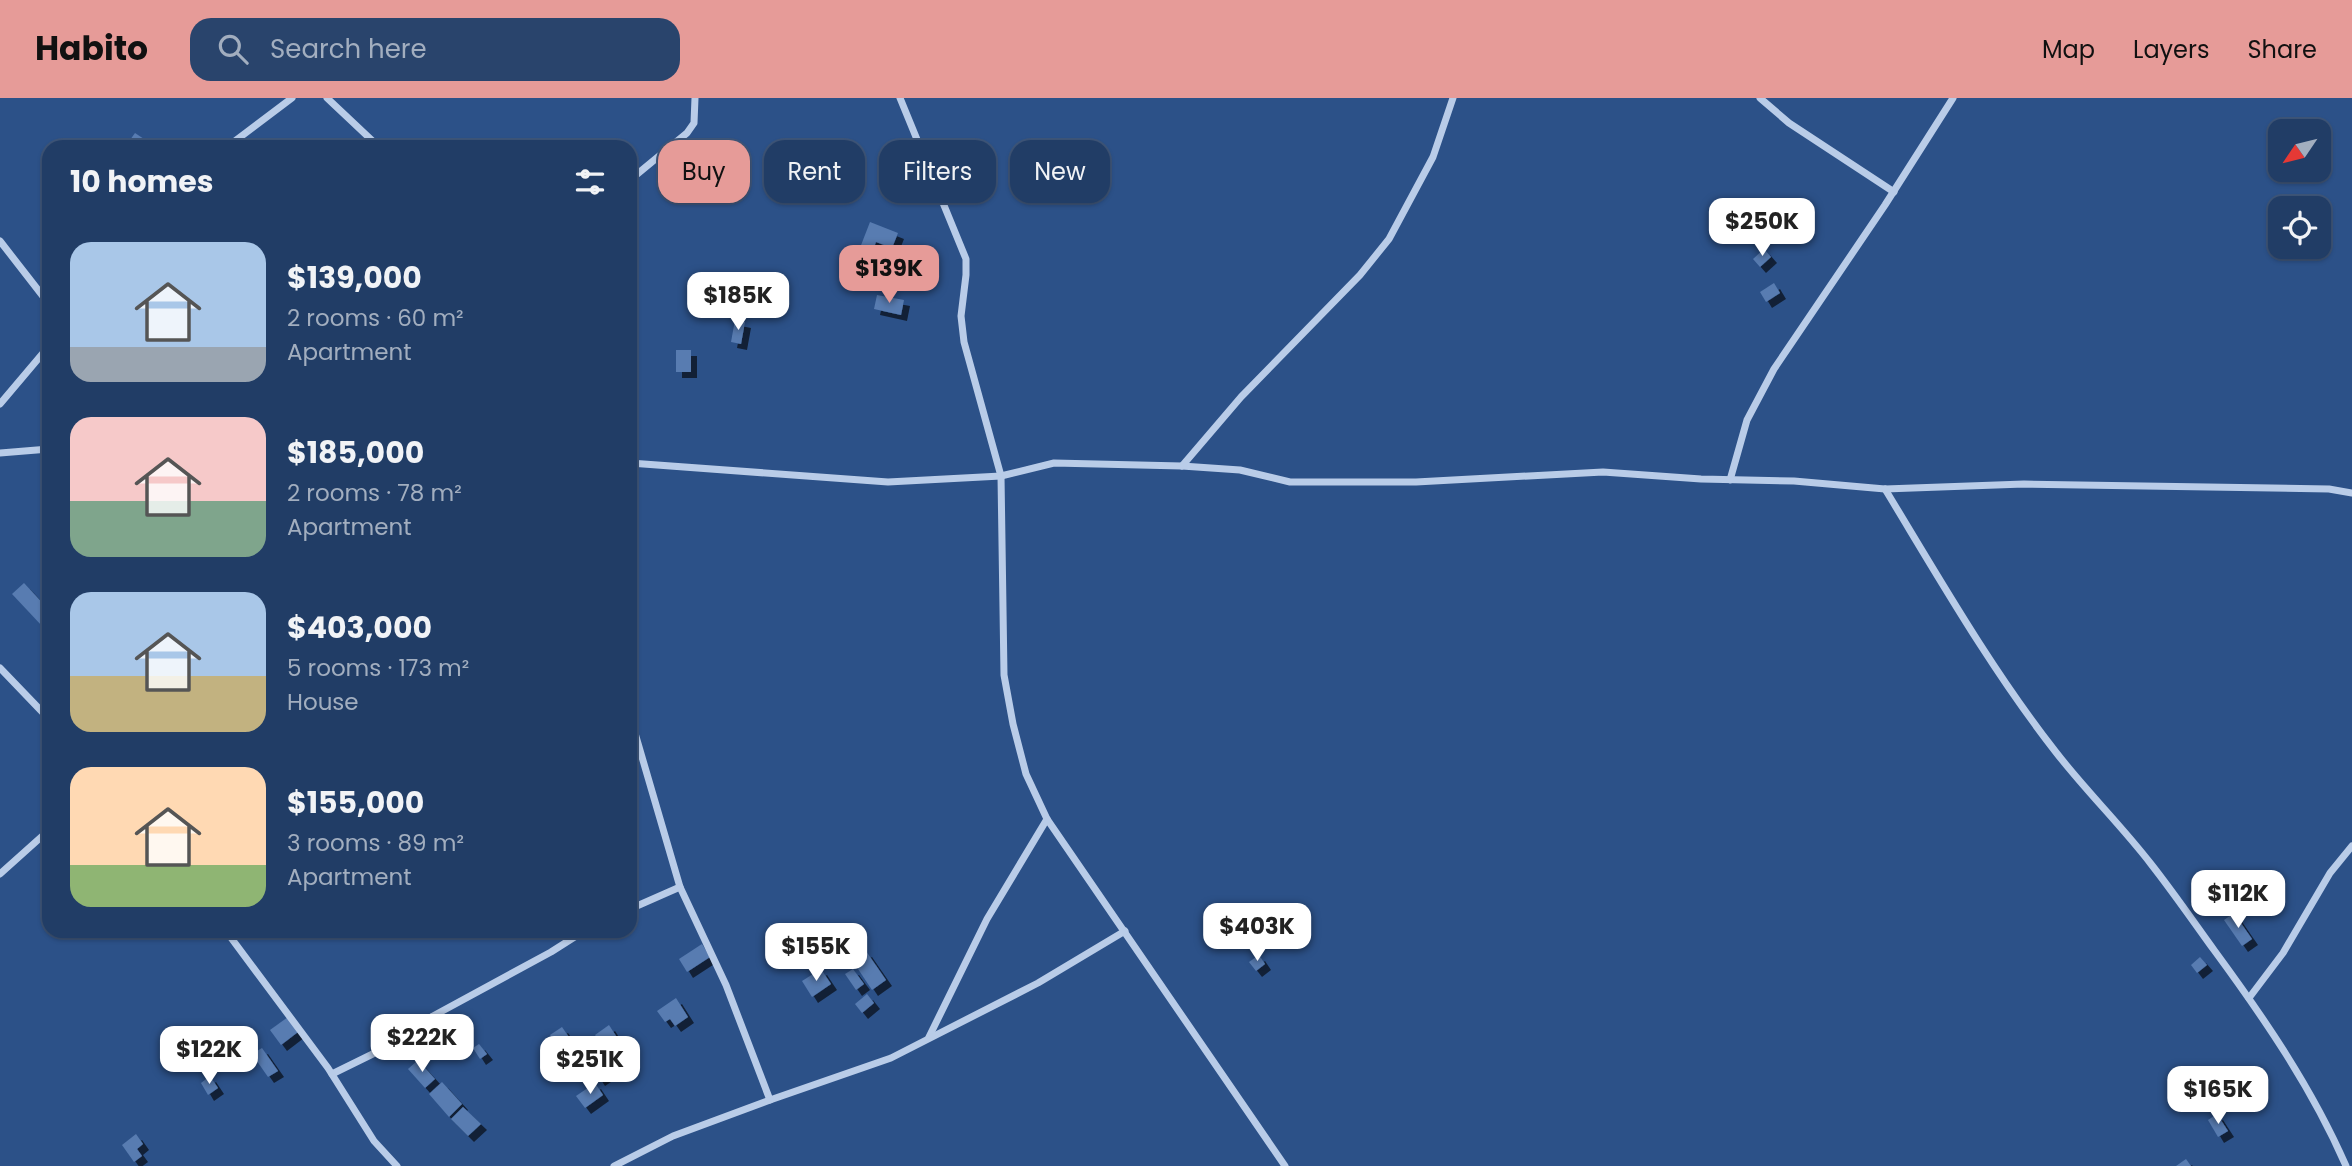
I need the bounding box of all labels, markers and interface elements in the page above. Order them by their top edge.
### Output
search box [190,18,680,81]
text: Habito [35,25,148,72]
icon: search [214,30,252,68]
text: Search here [270,31,427,67]
text: Map [2042,33,2095,66]
text: Layers [2133,33,2209,66]
text: Share [2247,33,2317,66]
north arrow [2268,119,2331,182]
map controls [2268,119,2331,259]
chip: Buy [658,140,750,203]
chip: Rent [764,140,865,203]
chip: Filters [879,140,996,203]
chip: New [1010,140,1110,203]
text: 10 homes [70,160,214,203]
icon: filters [571,163,609,201]
button: locate [2268,196,2331,259]
pin: $250K [1713,198,1811,258]
text: $250K [1725,205,1799,237]
pin: $139K [840,246,938,305]
text: $139K [855,252,923,284]
text: $139,000 [287,256,422,299]
icon: home [126,270,210,354]
pin: $185K [689,272,787,332]
text: $185K [703,279,773,311]
text: 2 rooms · 60 m² [287,302,464,334]
text: Apartment [287,336,412,368]
text: $185,000 [287,431,424,474]
icon: home [126,445,210,529]
text: 2 rooms · 78 m² [287,477,462,509]
text: Apartment [287,511,412,543]
text: $403,000 [287,606,432,649]
icon: home [126,620,210,704]
text: 5 rooms · 173 m² [287,652,469,684]
text: House [287,686,359,718]
text: $155,000 [287,781,424,824]
icon: home [126,795,210,879]
text: 3 rooms · 89 m² [287,827,464,859]
text: Apartment [287,861,412,893]
pin: $112K [2189,870,2287,930]
text: $112K [2207,877,2269,909]
pin: $403K [1208,904,1306,963]
text: $403K [1219,910,1295,942]
pin: $155K [767,924,865,983]
text: $155K [781,930,851,962]
pin: $222K [373,1014,471,1074]
text: $222K [387,1021,457,1053]
pin: $122K [160,1026,258,1086]
text: $122K [176,1033,242,1065]
pin: $251K [541,1037,639,1096]
text: $251K [556,1043,624,1075]
pin: $165K [2169,1066,2267,1126]
text: $165K [2183,1073,2253,1105]

